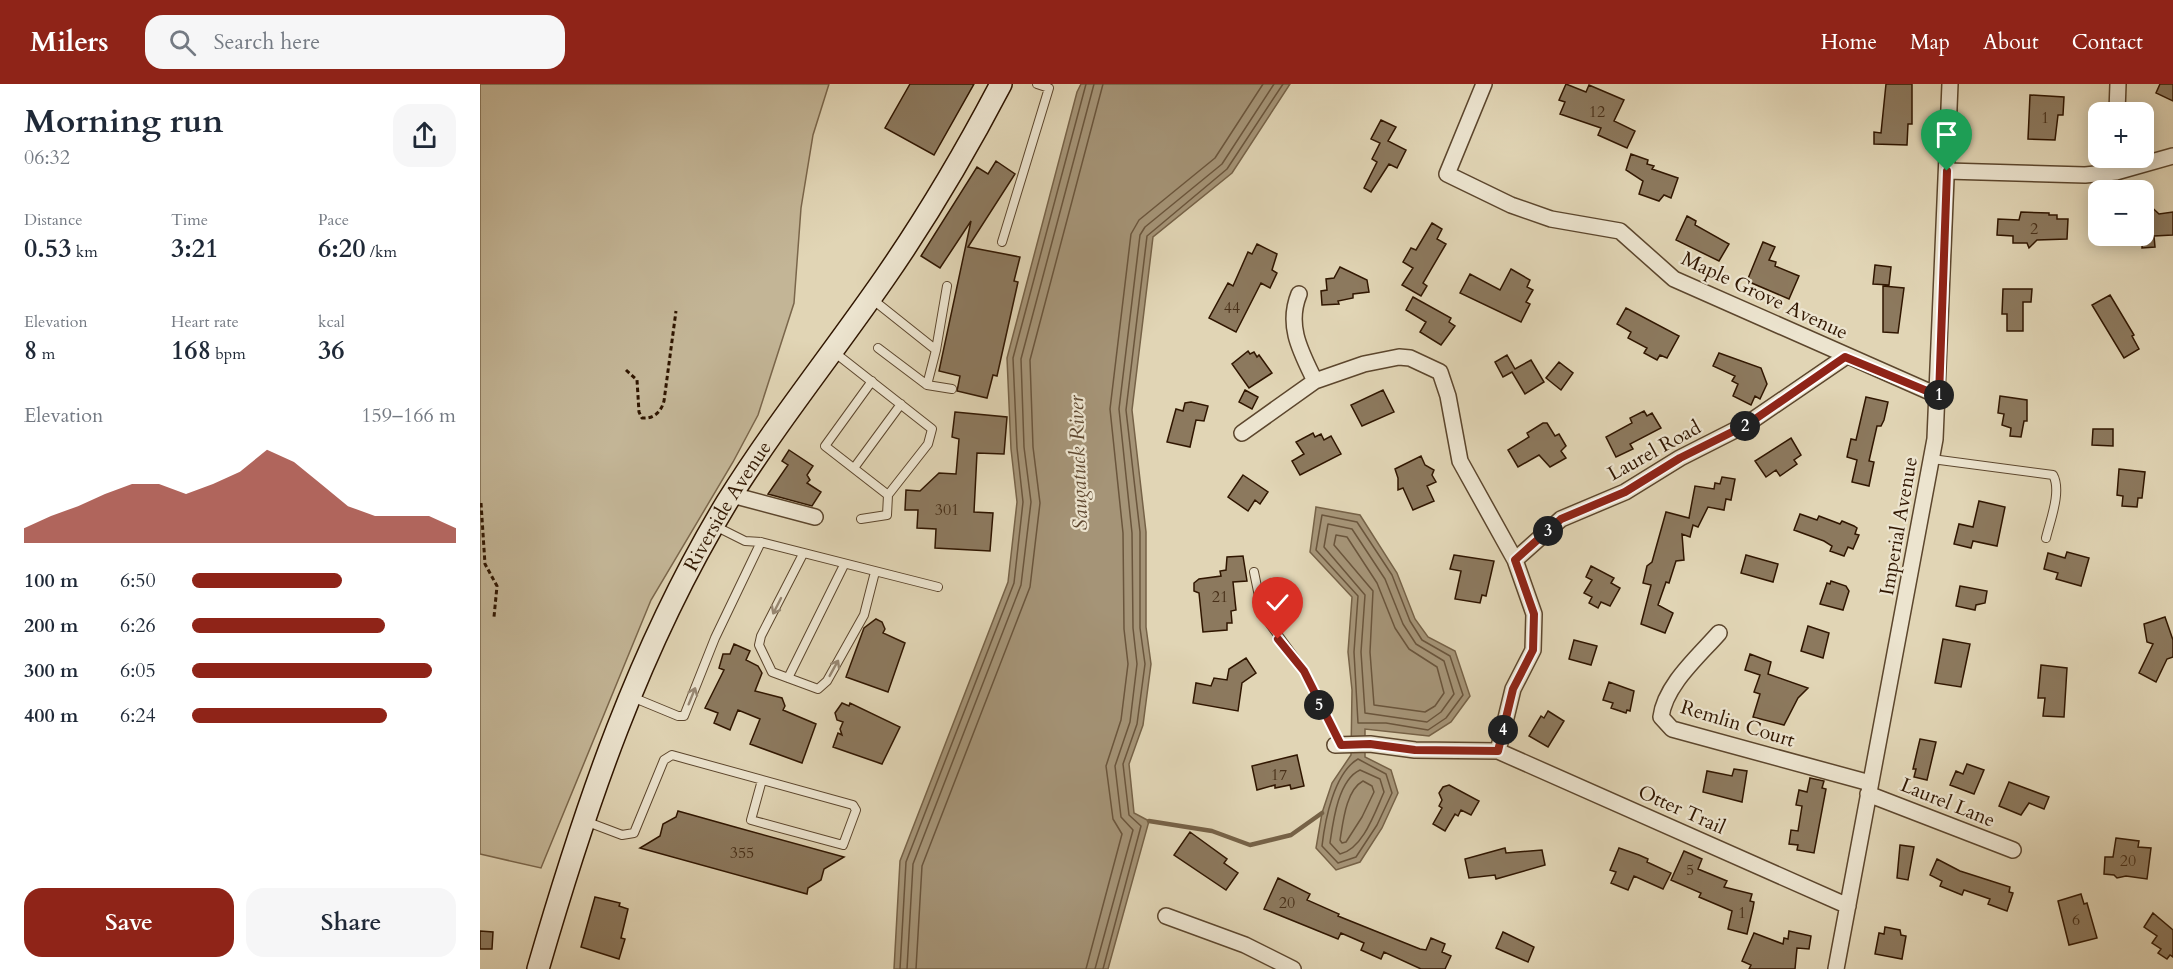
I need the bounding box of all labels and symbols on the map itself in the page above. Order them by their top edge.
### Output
house number: 12 [1589,101,1605,123]
house number: 1 [2041,107,2049,129]
pin [1921,109,1972,171]
house number: 2 [2030,218,2038,240]
street label: Maple Grove Avenue [1677,245,1853,346]
house number: 44 [1224,297,1240,319]
pin: 1 [1924,380,1954,410]
water label: Saugatuck River [1062,394,1095,531]
pin: 2 [1730,411,1760,441]
street label: Laurel Road [1603,414,1706,487]
street label: Riverside Avenue [677,435,778,576]
street label: Imperial Avenue [1873,455,1924,598]
house number: 301 [935,499,959,521]
pin: 3 [1533,516,1563,546]
pin [1252,577,1303,639]
house number: 21 [1212,586,1228,608]
one-way arrow [770,596,782,614]
one-way arrow [829,660,840,678]
one-way arrow [687,687,698,705]
pin: 5 [1304,690,1334,720]
street label: Remlin Court [1677,693,1799,754]
pin: 4 [1488,715,1518,745]
house number: 17 [1271,764,1287,786]
street label: Laurel Lane [1897,771,1999,834]
street label: Otter Trail [1634,778,1730,841]
house number: 355 [730,842,754,864]
house number: 20 [2120,850,2136,872]
house number: 5 [1686,859,1694,881]
house number: 20 [1279,892,1295,914]
house number: 1 [1738,902,1746,924]
house number: 6 [2072,909,2080,931]

